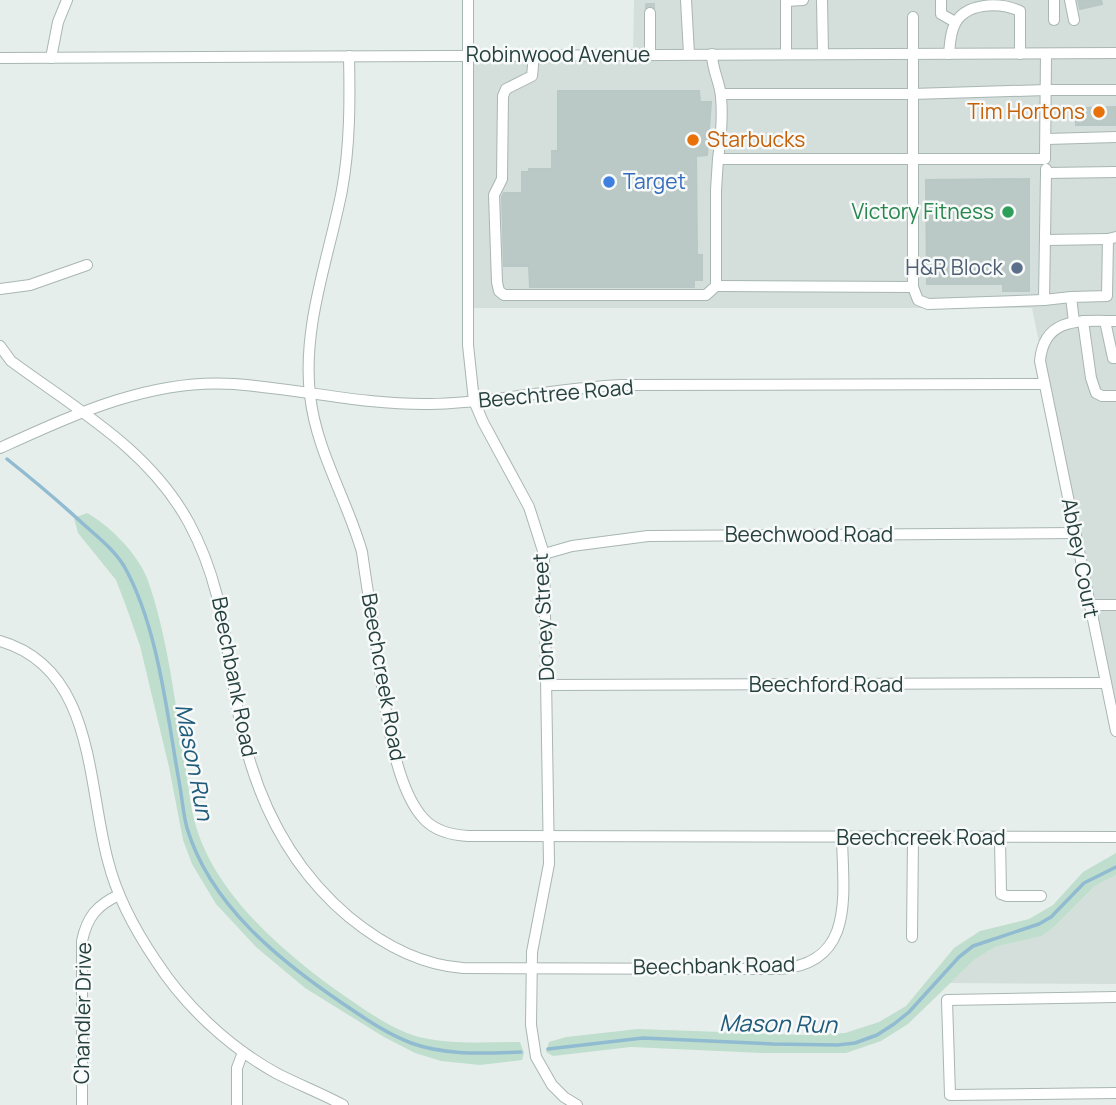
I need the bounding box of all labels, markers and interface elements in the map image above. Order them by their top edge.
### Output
street label: Robinwood Avenue [466,40,650,68]
place label: Tim Hortons [967,97,1085,125]
marker: Tim Hortons [1091,104,1107,120]
place label: Starbucks [707,125,805,153]
marker: Starbucks [685,132,701,148]
place label: Target [623,167,686,195]
marker: Target [601,174,617,190]
place label: Victory Fitness [851,197,994,225]
marker: Victory Fitness [1000,204,1016,220]
place label: H&R Block [905,253,1004,281]
marker: H&R Block [1009,260,1025,276]
street label: Beechtree Road [477,372,635,414]
street label: Abbey Court [1056,496,1106,620]
street label: Beechwood Road [725,520,893,548]
street label: Doney Street [526,552,560,682]
street label: Beechcreek Road [355,591,412,763]
street label: Beechbank Road [206,594,264,759]
street label: Beechford Road [749,670,903,698]
water label: Mason Run [168,701,222,824]
street label: Beechcreek Road [836,823,1006,851]
street label: Chandler Drive [67,942,97,1084]
street label: Beechbank Road [633,950,795,980]
water label: Mason Run [719,1006,839,1040]

